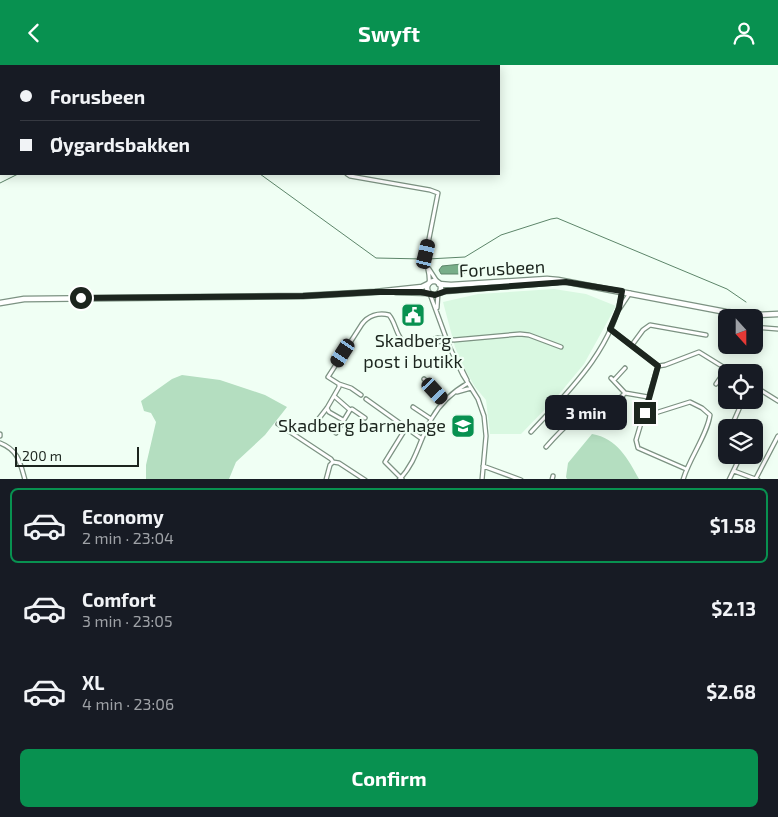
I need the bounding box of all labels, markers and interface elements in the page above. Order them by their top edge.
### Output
icon: back [20,19,48,47]
icon: person [730,19,758,47]
text: Swyft [358,20,420,46]
text: Forusbeen [50,85,145,108]
text: Øygardsbakken [50,133,190,156]
car [415,238,436,270]
street label: Forusbeen [458,255,546,281]
route start [70,287,92,309]
public building icon: Skadberg post i butikk [400,302,426,328]
north arrow [718,309,762,354]
map controls [718,309,763,464]
place label: Skadberg post i butikk [363,329,463,372]
car [328,336,357,370]
button: locate [718,364,763,409]
car [419,375,450,407]
callout: 3 min [545,395,628,431]
route end [634,402,656,424]
text: 3 min [566,403,606,422]
school or university icon: Skadberg barnehage [450,413,476,439]
place label: Skadberg barnehage [278,414,446,436]
button: layers [718,419,763,464]
scale bar [15,445,139,468]
text: 200 m [22,447,62,464]
icon: car [22,503,67,548]
text: Economy [82,505,164,528]
text: $1.58 [710,514,756,537]
text: 2 min · 23:04 [82,528,174,547]
icon: car [22,586,67,631]
text: Comfort [82,588,156,611]
text: $2.13 [711,597,756,620]
text: 3 min · 23:05 [82,611,173,630]
icon: car [22,669,67,714]
text: XL [82,671,104,694]
text: $2.68 [706,680,756,703]
text: 4 min · 23:06 [82,694,174,713]
button: Confirm [20,749,758,807]

